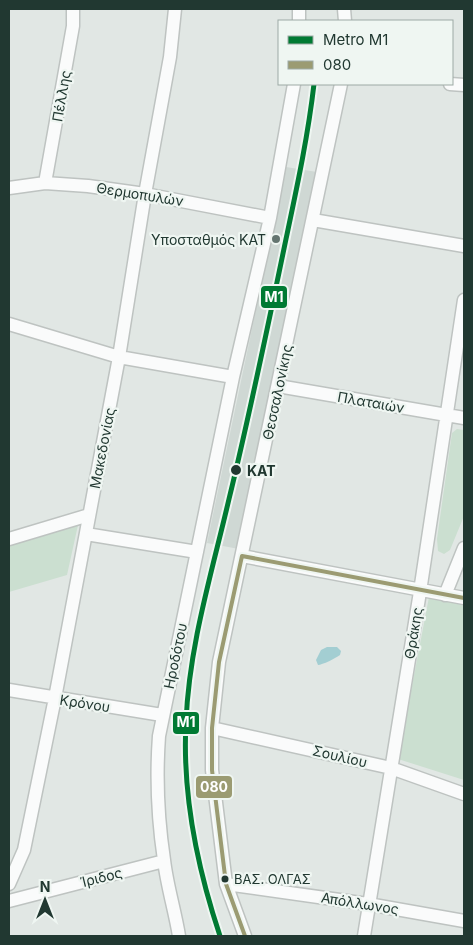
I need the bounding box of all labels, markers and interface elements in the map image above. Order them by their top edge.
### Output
legend [278,20,453,85]
text: Metro Μ1 [323,30,388,49]
text: 080 [323,55,351,74]
street label: Πέλλης [48,69,74,123]
street label: Θερμοπυλών [95,179,185,209]
place label: Υποσταθμός ΚΑΤ [151,231,266,248]
marker: Υποσταθμός ΚΑΤ [270,233,282,245]
line badge: Μ1 [260,285,288,309]
text: Μ1 [264,288,284,305]
street label: Θεσσαλονίκης [259,343,295,441]
street label: Πλαταιών [336,388,406,416]
street label: Μακεδονίας [86,406,118,490]
place label: ΚΑΤ [247,462,276,479]
marker: ΚΑΤ [229,463,243,477]
street label: Θράκης [401,606,425,660]
street label: Ηροδότου [160,622,190,690]
street label: Κρόνου [59,691,111,715]
line badge: Μ1 [172,711,200,735]
text: Μ1 [176,713,196,730]
street label: Σουλίου [311,741,369,771]
line badge: 080 [195,775,233,799]
text: 080 [200,778,228,795]
street label: Ίριδος [78,864,124,890]
place label: ΒΑΣ. ΟΛΓΑΣ [234,871,311,887]
marker: ΒΑΣ. ΟΛΓΑΣ [220,874,230,884]
north arrow [20,875,70,925]
text: N [40,878,50,895]
street label: Απόλλωνος [320,888,400,918]

